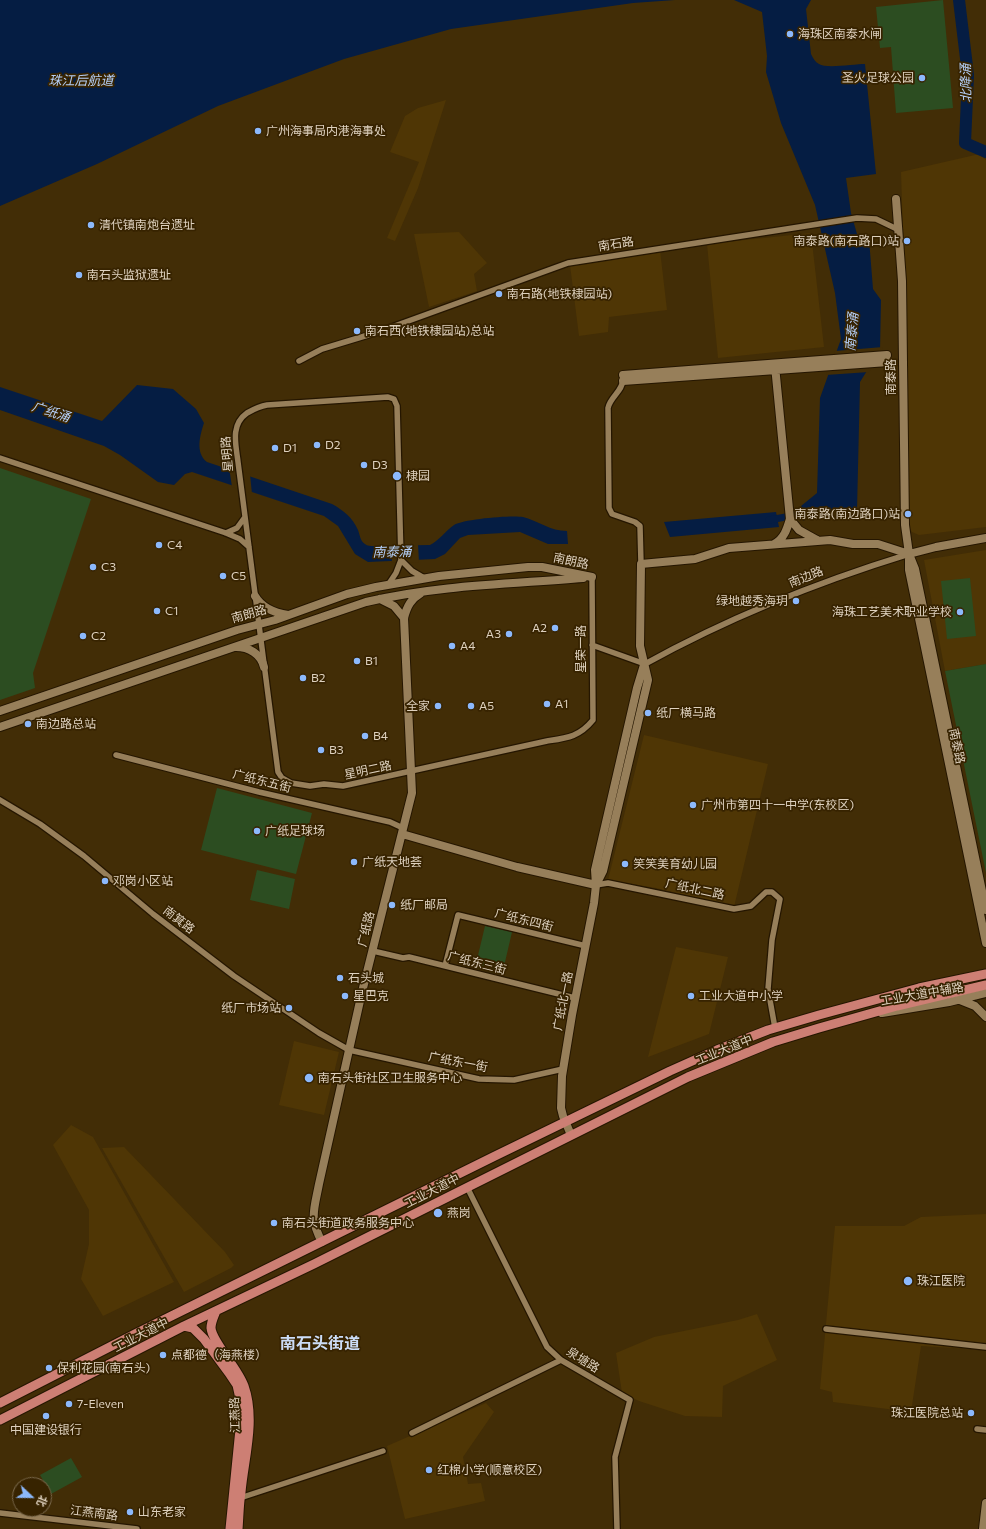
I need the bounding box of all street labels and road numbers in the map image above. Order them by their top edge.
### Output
street label: 南石路 [597,234,635,254]
street label: 南泰路 [884,359,898,395]
street label: 星明路 [218,435,236,473]
street label: 南朗路 [552,550,590,572]
street label: 南边路 [787,564,825,590]
street label: 南朗路 [230,602,268,626]
street label: 星荣一路 [574,625,588,673]
street label: 南泰路 [946,727,968,765]
street label: 星明二路 [343,758,393,782]
street label: 广纸东五街 [231,767,293,795]
street label: 广纸北二路 [664,876,726,902]
street label: 南箕路 [160,903,198,937]
street label: 广纸东四街 [493,906,555,934]
street label: 广纸路 [355,910,377,948]
street label: 广纸东三街 [446,949,508,977]
street label: 广纸北一路 [550,970,576,1032]
street label: 工业大道中辅路 [879,980,965,1008]
street label: 工业大道中 [693,1032,755,1068]
street label: 广纸东一街 [427,1049,489,1075]
street label: 工业大道中 [402,1171,462,1211]
street label: 工业大道中 [111,1315,171,1355]
street label: 泉塘路 [564,1344,602,1376]
street label: 江燕路 [227,1397,243,1433]
street label: 江燕南路 [69,1503,119,1523]

